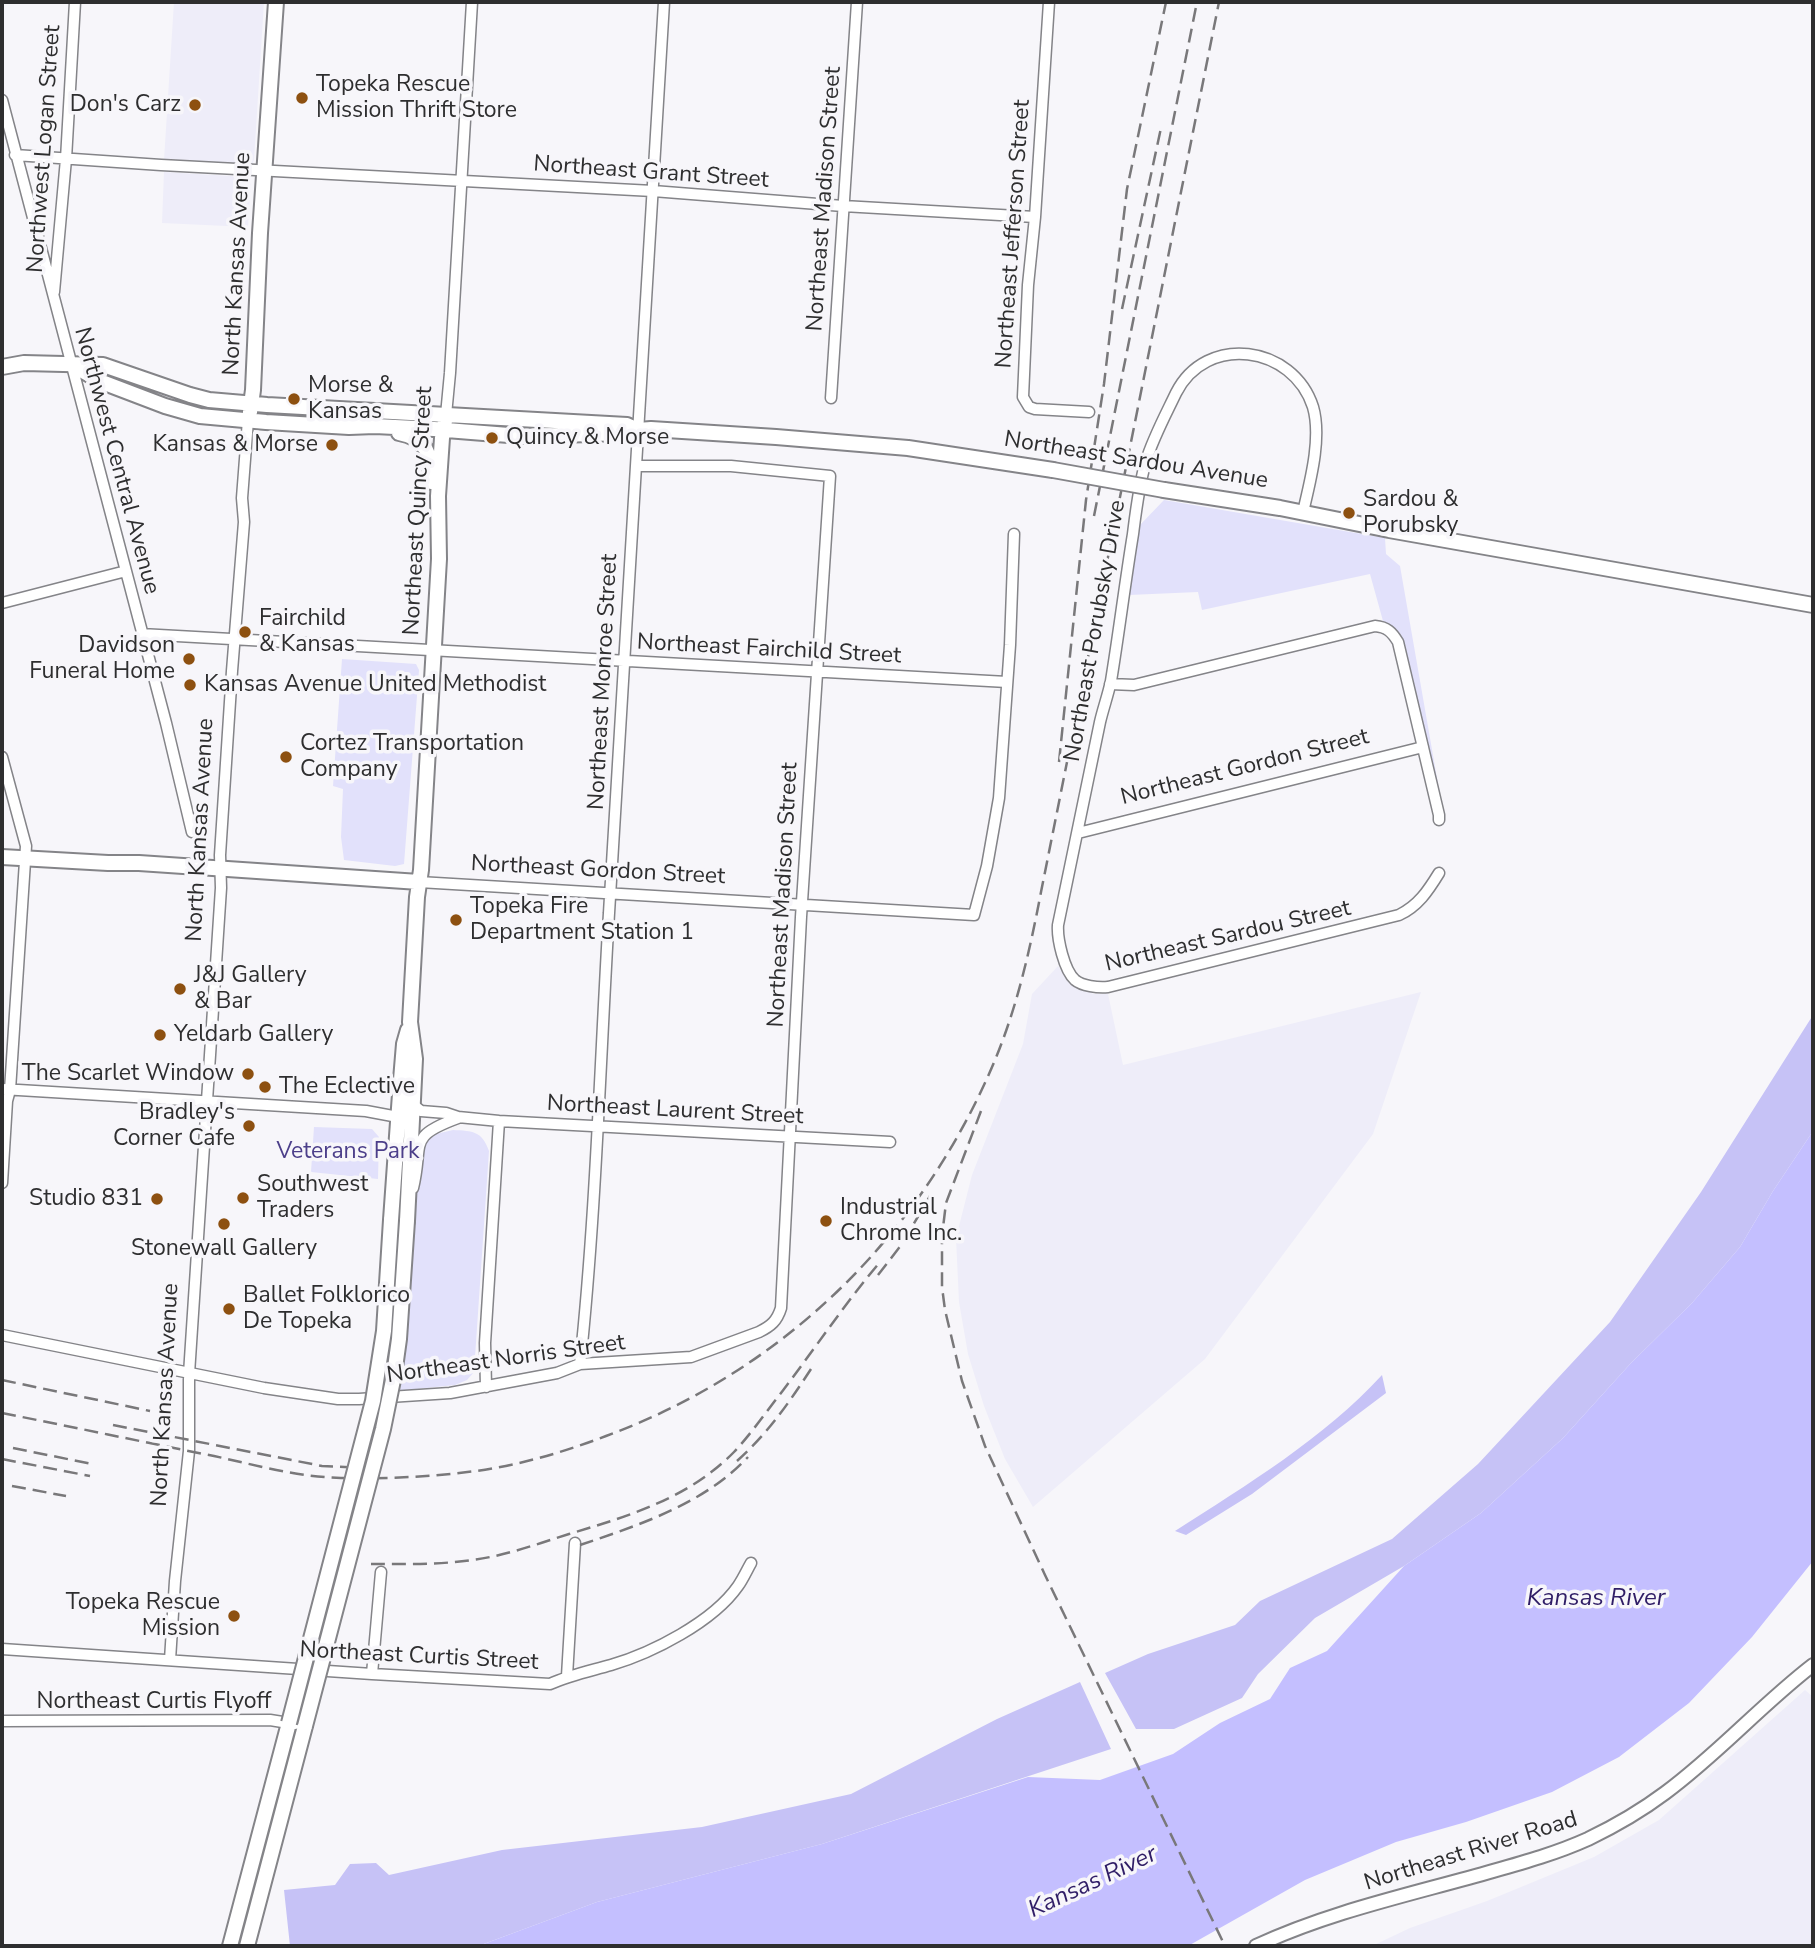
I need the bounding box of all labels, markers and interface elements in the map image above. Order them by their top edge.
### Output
street label: Northwest Logan Street [23,24,67,274]
street label: Northeast Madison Street [802,66,848,332]
place label: Topeka Rescue Mission Thrift Store [316,71,517,125]
marker: Topeka Rescue Mission Thrift Store [294,90,310,106]
place label: Don's Carz [70,91,181,119]
marker: Don's Carz [187,97,203,113]
street label: Northeast Jefferson Street [991,99,1037,369]
street label: Northeast Grant Street [532,151,770,195]
street label: North Kansas Avenue [218,152,258,376]
street label: Northwest Central Avenue [67,324,165,598]
place label: Morse & Kansas [308,372,394,426]
street label: Northeast Quincy Street [399,386,439,636]
marker: Morse & Kansas [286,391,302,407]
place label: Quincy & Morse [506,424,669,452]
street label: Northeast Sardou Avenue [1002,427,1270,495]
marker: Quincy & Morse [484,430,500,446]
place label: Kansas & Morse [152,431,318,459]
marker: Kansas & Morse [324,437,340,453]
place label: Sardou & Porubsky [1363,486,1458,540]
street label: Northeast Porubsky Drive [1059,498,1133,764]
marker: Sardou & Porubsky [1341,505,1357,521]
street label: Northeast Monroe Street [584,553,624,811]
place label: Fairchild & Kansas [259,605,355,659]
marker: Fairchild & Kansas [237,624,253,640]
street label: Northeast Fairchild Street [636,629,902,671]
place label: Davidson Funeral Home [29,632,175,686]
marker: Davidson Funeral Home [181,651,197,667]
place label: Kansas Avenue United Methodist [204,671,546,699]
marker: Kansas Avenue United Methodist [182,677,198,693]
street label: North Kansas Avenue [181,718,221,942]
street label: Northeast Gordon Street [1118,724,1372,812]
place label: Cortez Transportation Company [300,730,524,784]
marker: Cortez Transportation Company [278,749,294,765]
street label: Northeast Madison Street [763,762,805,1028]
street label: Northeast Gordon Street [470,851,726,891]
place label: Topeka Fire Department Station 1 [470,893,694,947]
street label: Northeast Sardou Street [1102,895,1354,979]
marker: Topeka Fire Department Station 1 [448,912,464,928]
place label: J&J Gallery & Bar [194,962,307,1016]
marker: J&J Gallery & Bar [172,981,188,997]
place label: Yeldarb Gallery [174,1021,333,1049]
marker: Yeldarb Gallery [152,1027,168,1043]
place label: The Scarlet Window [22,1060,234,1088]
marker: The Scarlet Window [240,1066,256,1082]
place label: The Eclective [279,1073,415,1101]
marker: The Eclective [257,1079,273,1095]
street label: Northeast Laurent Street [546,1090,804,1132]
place label: Bradley's Corner Cafe [113,1099,235,1153]
marker: Bradley's Corner Cafe [241,1118,257,1134]
park label: Veterans Park [276,1138,420,1166]
place label: Southwest Traders [257,1171,368,1225]
place label: Studio 831 [29,1185,143,1213]
marker: Southwest Traders [235,1190,251,1206]
marker: Studio 831 [149,1191,165,1207]
place label: Industrial Chrome Inc. [840,1194,962,1248]
marker: Industrial Chrome Inc. [818,1213,834,1229]
marker: Stonewall Gallery [216,1216,232,1232]
place label: Stonewall Gallery [131,1235,317,1263]
place label: Ballet Folklorico De Topeka [243,1282,410,1336]
street label: North Kansas Avenue [146,1283,186,1507]
marker: Ballet Folklorico De Topeka [221,1301,237,1317]
street label: Northeast Norris Street [385,1330,627,1390]
water label: Kansas River [1527,1585,1665,1613]
place label: Topeka Rescue Mission [66,1589,220,1643]
marker: Topeka Rescue Mission [226,1608,242,1624]
street label: Northeast Curtis Street [299,1637,539,1677]
street label: Northeast Curtis Flyoff [37,1688,271,1716]
street label: Northeast River Road [1361,1806,1581,1898]
water label: Kansas River [1024,1841,1162,1925]

